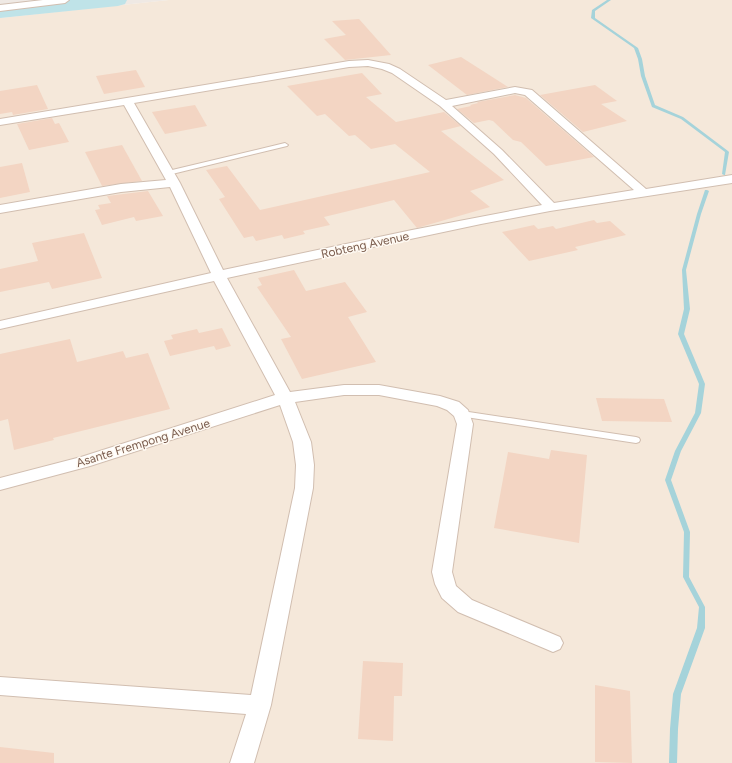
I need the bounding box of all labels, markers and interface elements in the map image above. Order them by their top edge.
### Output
street label: Robteng Avenue [320,229,411,261]
street label: Asante Frempong Avenue [74,416,212,470]

